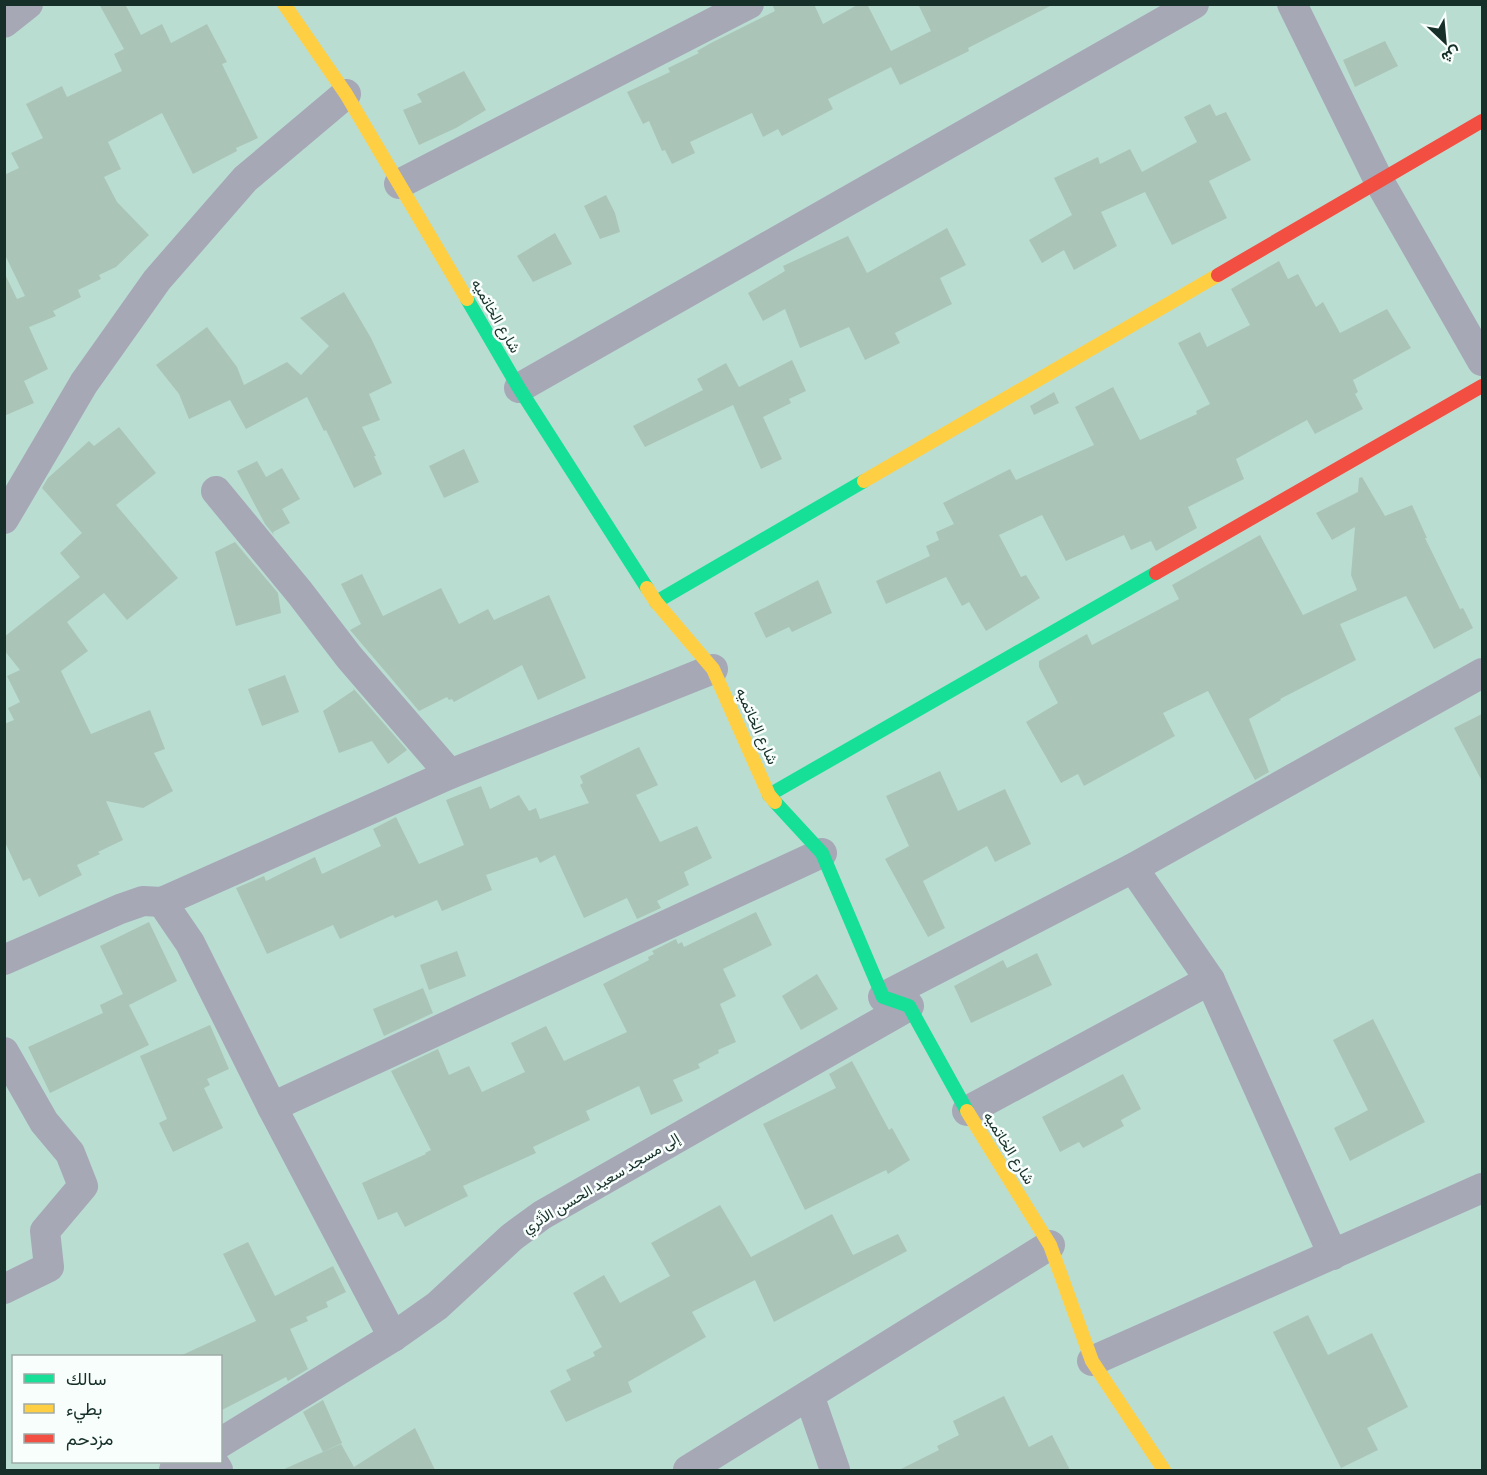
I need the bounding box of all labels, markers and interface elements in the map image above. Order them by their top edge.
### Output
north arrow [1415,12,1475,72]
text: ش [1439,42,1464,68]
street label: شارع الخاتميه [466,276,524,357]
street label: شارع الخاتميه [730,685,782,768]
street label: شارع الخاتميه [978,1108,1039,1189]
street label: إلى مسجد سعيد الحسن الأثري [519,1129,685,1241]
legend [12,1355,222,1463]
text: سالك [66,1368,106,1389]
text: بطيء [66,1398,102,1424]
text: مزدحم [66,1428,113,1451]

